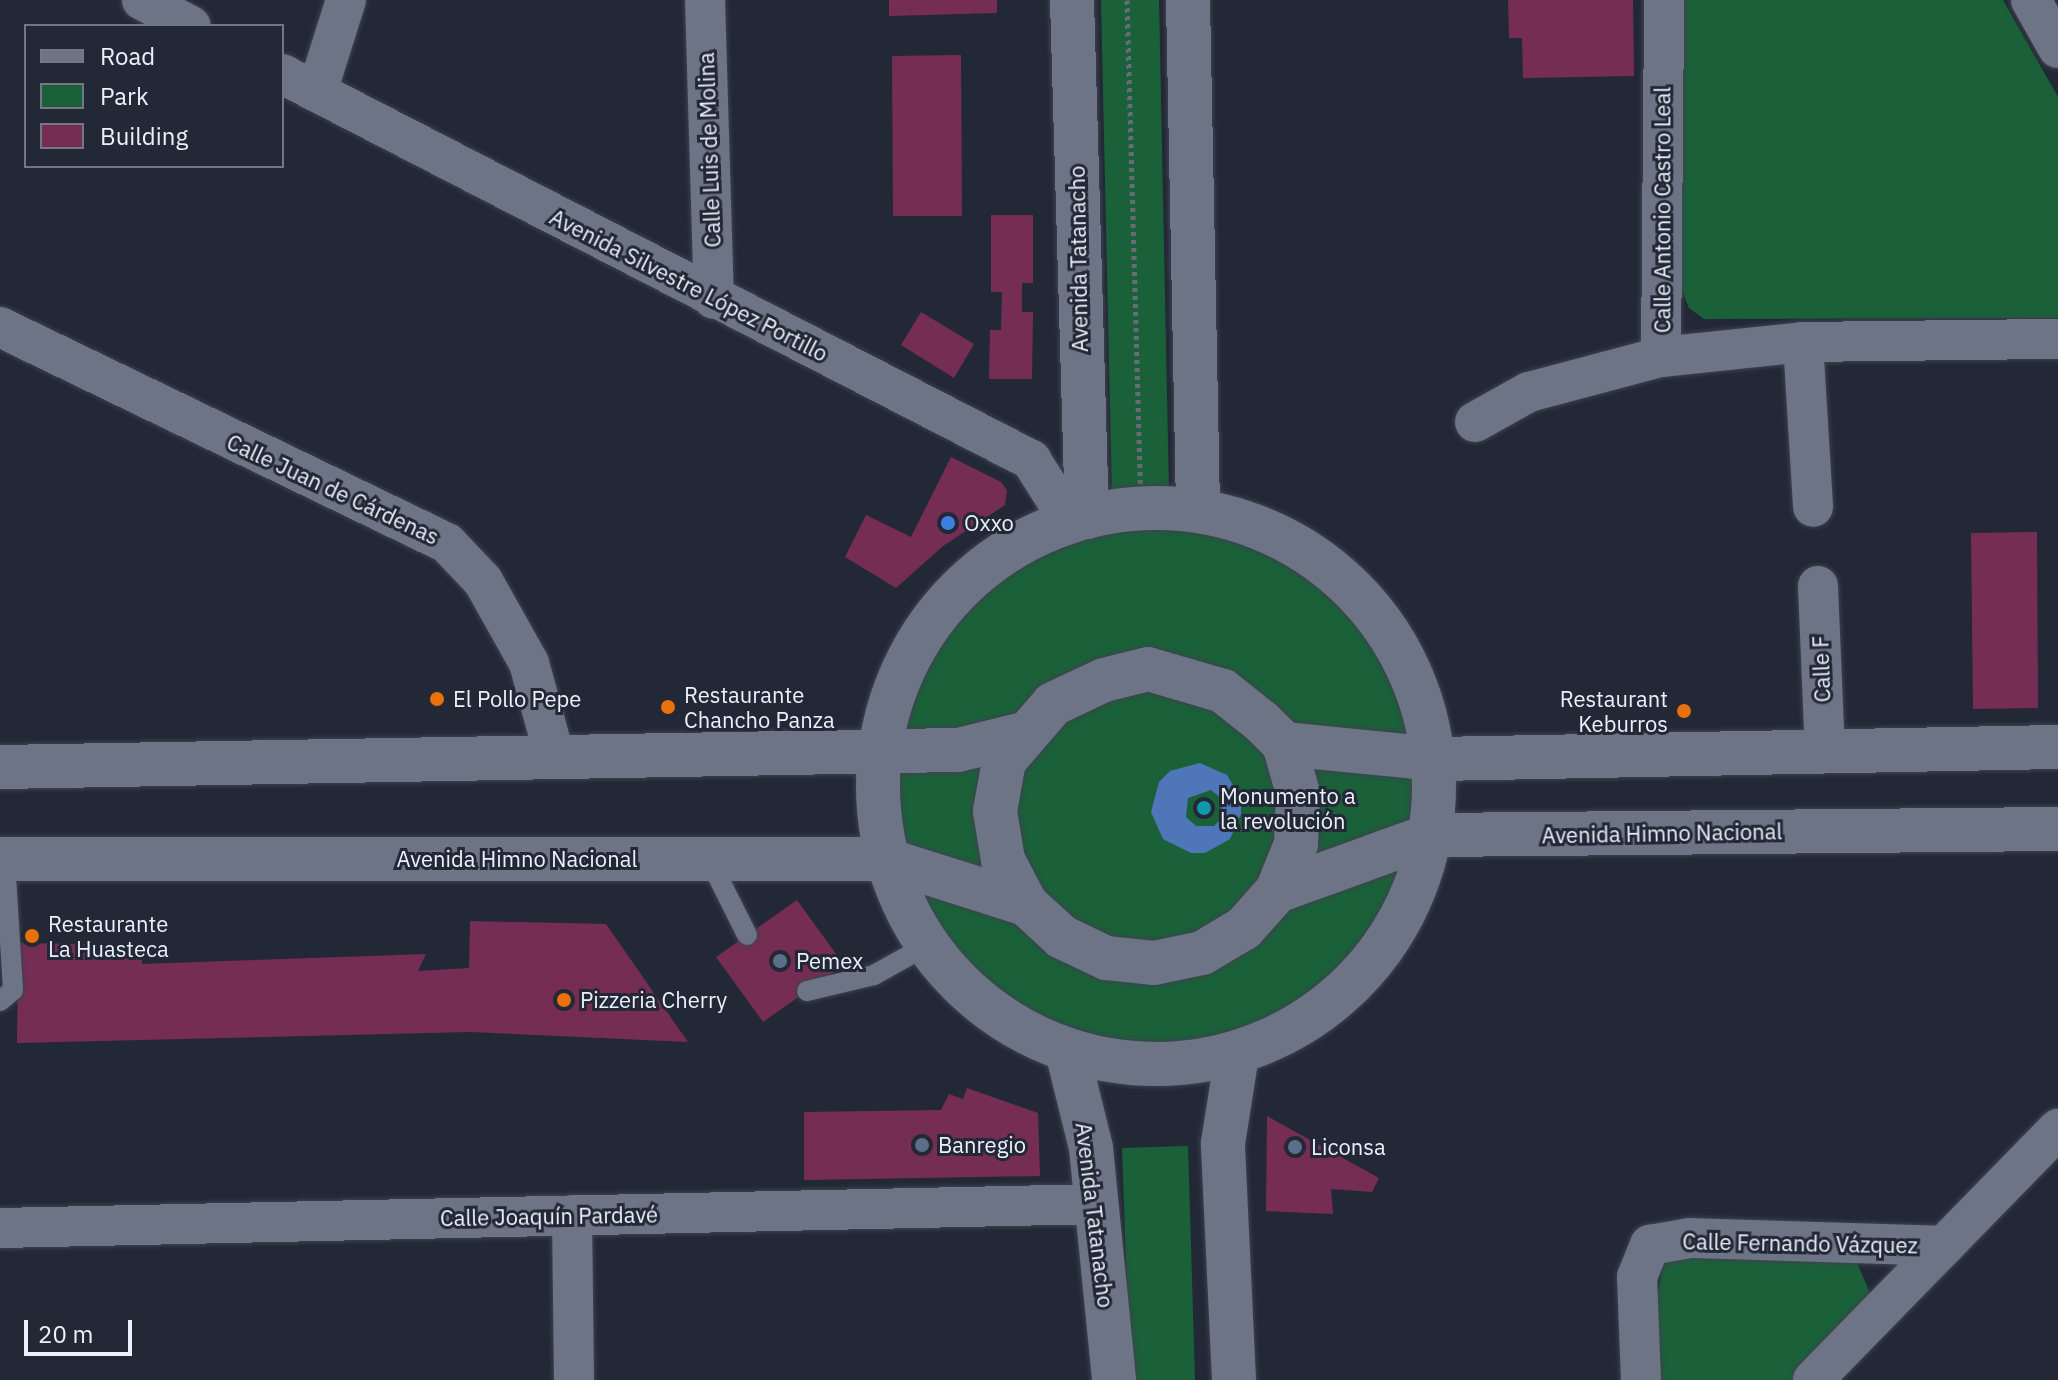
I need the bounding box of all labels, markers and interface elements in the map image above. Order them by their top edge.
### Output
legend [24,24,284,168]
text: Road [100,40,155,72]
street label: Calle Luis de Molina [692,52,726,248]
text: Park [100,80,149,112]
street label: Calle Antonio Castro Leal [1649,87,1675,333]
text: Building [100,120,188,152]
street label: Avenida Tatanacho [1063,166,1093,352]
street label: Avenida Silvestre López Portillo [546,203,832,367]
street label: Calle Juan de Cárdenas [223,428,443,550]
place label: Oxxo [964,510,1014,536]
marker: Oxxo [939,514,957,532]
street label: Calle F [1807,635,1835,703]
place label: Restaurante Chancho Panza [684,681,835,732]
place label: Restaurant Keburros [1560,685,1668,736]
place label: El Pollo Pepe [453,686,581,712]
marker: El Pollo Pepe [428,690,446,708]
marker: Restaurante Chancho Panza [659,698,677,716]
marker: Restaurant Keburros [1675,702,1693,720]
place label: Monumento a la revolución [1220,782,1356,834]
marker: Monumento a la revolución [1195,799,1213,817]
street label: Avenida Himno Nacional [1541,818,1783,848]
street label: Avenida Himno Nacional [397,846,637,872]
place label: Restaurante La Huasteca [48,910,169,962]
marker: Restaurante La Huasteca [23,927,41,945]
place label: Pemex [796,948,863,974]
marker: Pemex [771,952,789,970]
place label: Pizzeria Cherry [580,987,727,1013]
marker: Pizzeria Cherry [555,991,573,1009]
street label: Avenida Tatanacho [1071,1121,1119,1309]
place label: Banregio [938,1132,1026,1158]
place label: Liconsa [1311,1134,1386,1160]
marker: Banregio [913,1136,931,1154]
marker: Liconsa [1286,1138,1304,1156]
street label: Calle Joaquín Pardavé [440,1201,658,1231]
street label: Calle Fernando Vázquez [1682,1228,1918,1258]
scale bar [28,1304,136,1354]
text: 20 m [38,1318,93,1350]

